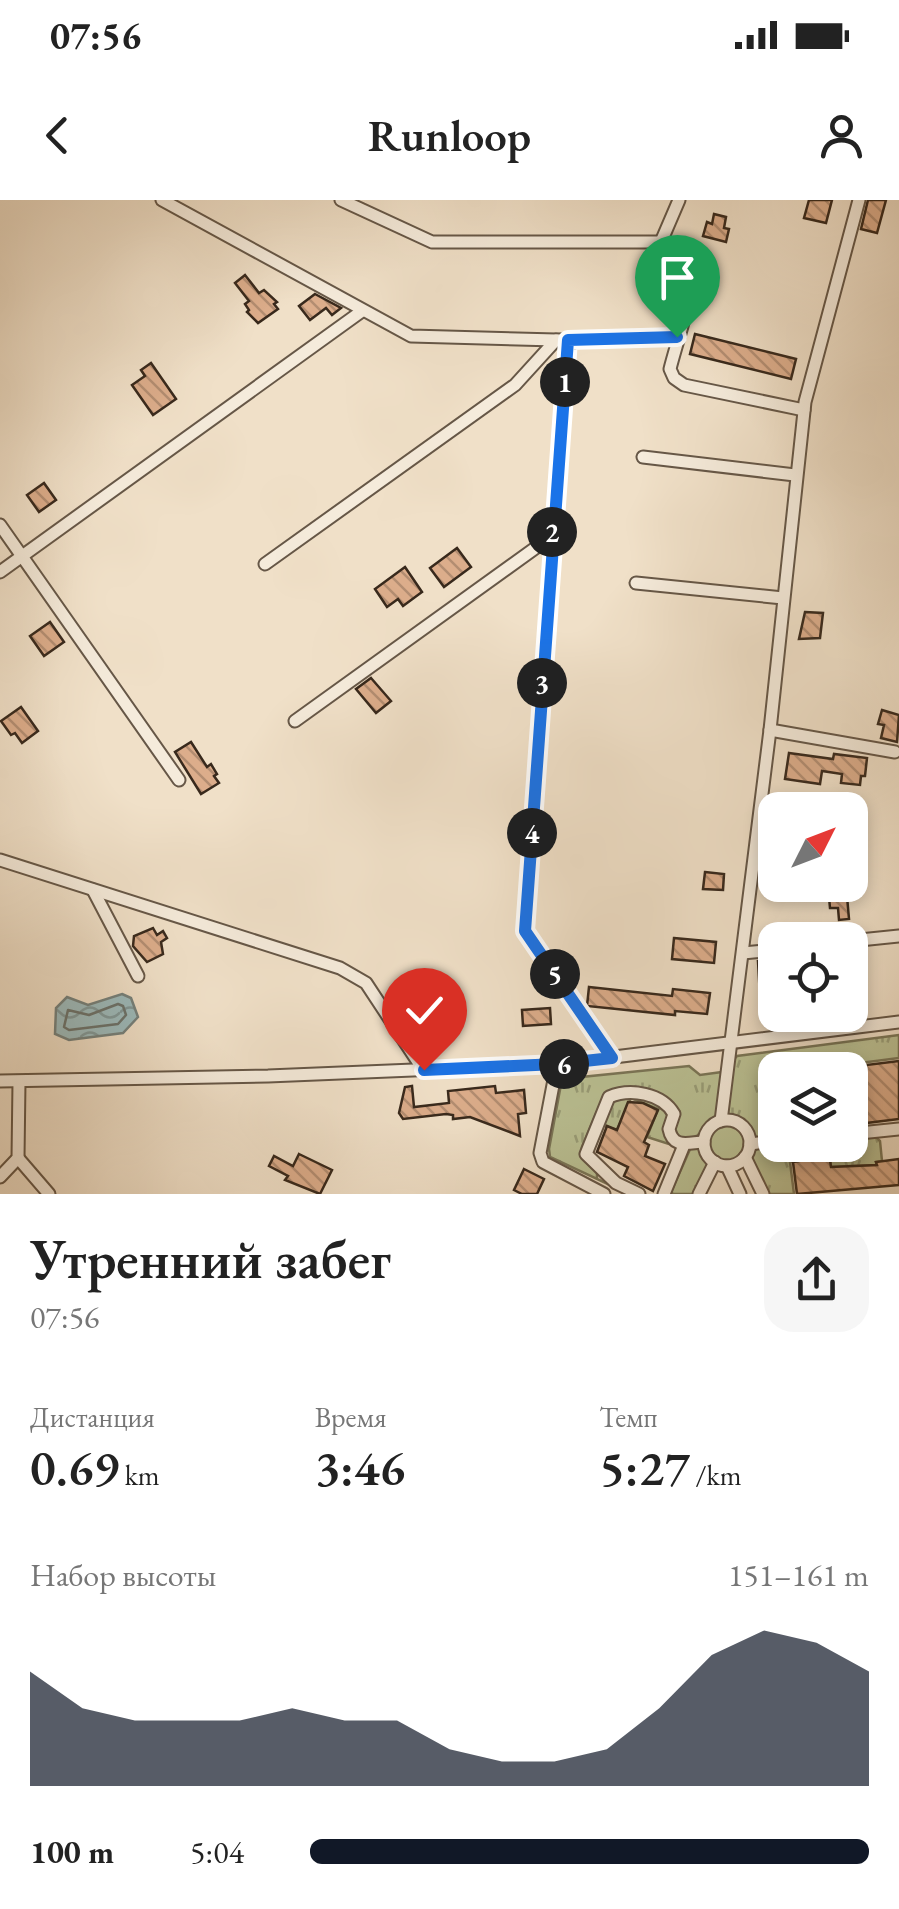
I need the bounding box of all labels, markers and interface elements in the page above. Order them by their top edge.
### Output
text: 07:56 [50,11,141,60]
text: Runloop [368,106,531,164]
icon: back [30,108,85,163]
icon: person [814,108,869,163]
pin [635,235,720,338]
icon: arrive [650,250,705,305]
pin: 1 [540,357,590,407]
text: 1 [558,364,572,400]
pin: 2 [527,507,577,557]
text: 2 [545,514,559,550]
pin: 3 [517,658,567,708]
text: 3 [535,665,549,701]
north arrow [758,792,868,902]
map controls [758,792,868,1162]
pin: 4 [507,808,557,858]
text: 4 [525,815,539,851]
button: locate [758,922,868,1032]
pin: 5 [530,949,580,999]
text: 5 [548,956,562,992]
pin [382,968,467,1071]
icon: check [397,983,452,1038]
pin: 6 [539,1039,589,1089]
text: 6 [557,1046,571,1082]
button: layers [758,1052,868,1162]
text: Утренний забег [30,1223,391,1294]
button: share [764,1227,869,1332]
text: 07:56 [30,1296,99,1338]
text: Дистанция [30,1399,155,1435]
text: Время [315,1399,387,1435]
text: Темп [599,1399,658,1435]
text: 0.69 [30,1435,119,1500]
text: 3:46 [315,1435,405,1500]
text: 5:27 [599,1435,690,1500]
text: km [119,1457,160,1493]
text: /km [690,1457,742,1493]
text: Набор высоты [30,1554,216,1596]
text: 151–161 m [728,1554,869,1596]
text: 100 m [30,1831,114,1873]
text: 5:04 [190,1831,244,1873]

